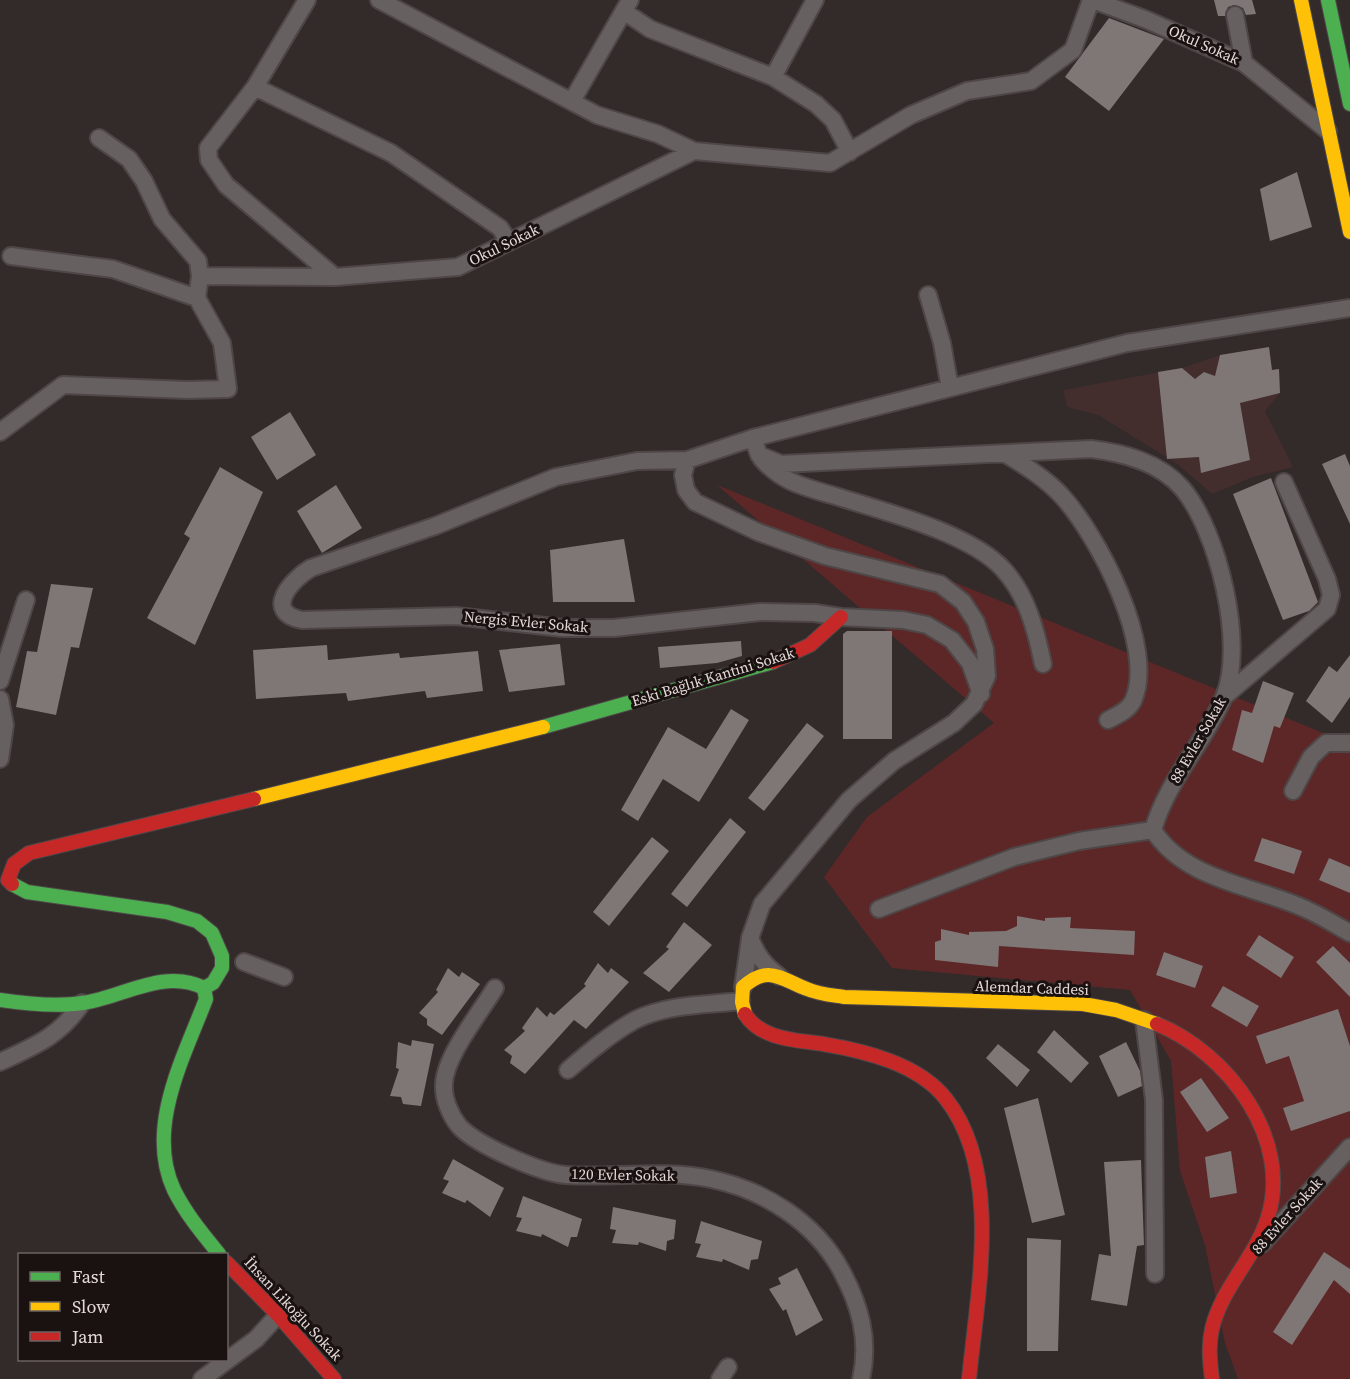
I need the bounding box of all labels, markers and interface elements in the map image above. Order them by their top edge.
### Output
street label: Okul Sokak [1166,20,1244,70]
street label: Okul Sokak [465,218,543,271]
street label: Nergis Evler Sokak [463,606,590,637]
street label: Eski Bağlık Kantini Sokak [629,641,798,711]
street label: 88 Evler Sokak [1164,692,1231,787]
street label: Alemdar Caddesi [975,975,1089,1000]
street label: 120 Evler Sokak [571,1163,676,1186]
street label: 88 Evler Sokak [1247,1172,1327,1258]
street label: İhsan Likoğlu Sokak [240,1252,348,1366]
legend [18,1253,228,1361]
text: Fast [72,1264,105,1289]
text: Slow [72,1294,110,1319]
text: Jam [71,1324,104,1349]

